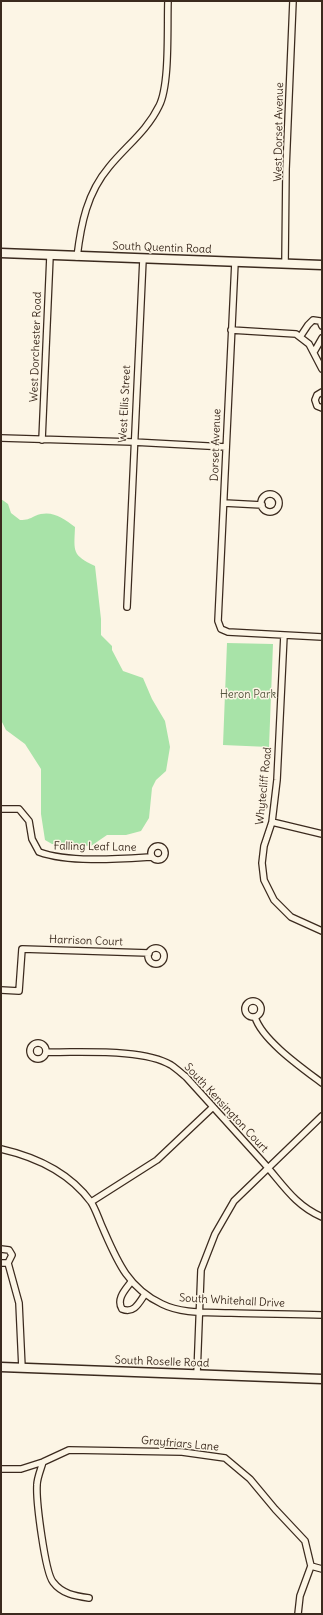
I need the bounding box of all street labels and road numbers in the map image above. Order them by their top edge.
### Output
street label: West Dorset Avenue [272,82,286,182]
street label: South Quentin Road [112,240,212,256]
street label: West Dorchester Road [27,292,45,402]
street label: West Ellis Street [116,365,134,443]
street label: Dorset Avenue [208,408,224,482]
street label: Whytecliff Road [253,746,275,826]
street label: Falling Leaf Lane [53,840,137,854]
street label: Harrison Court [49,933,123,949]
street label: South Kensington Court [181,1061,271,1155]
street label: South Whitehall Drive [179,1292,285,1310]
street label: South Roselle Road [114,1354,210,1370]
street label: Grayfriars Lane [140,1434,220,1454]

